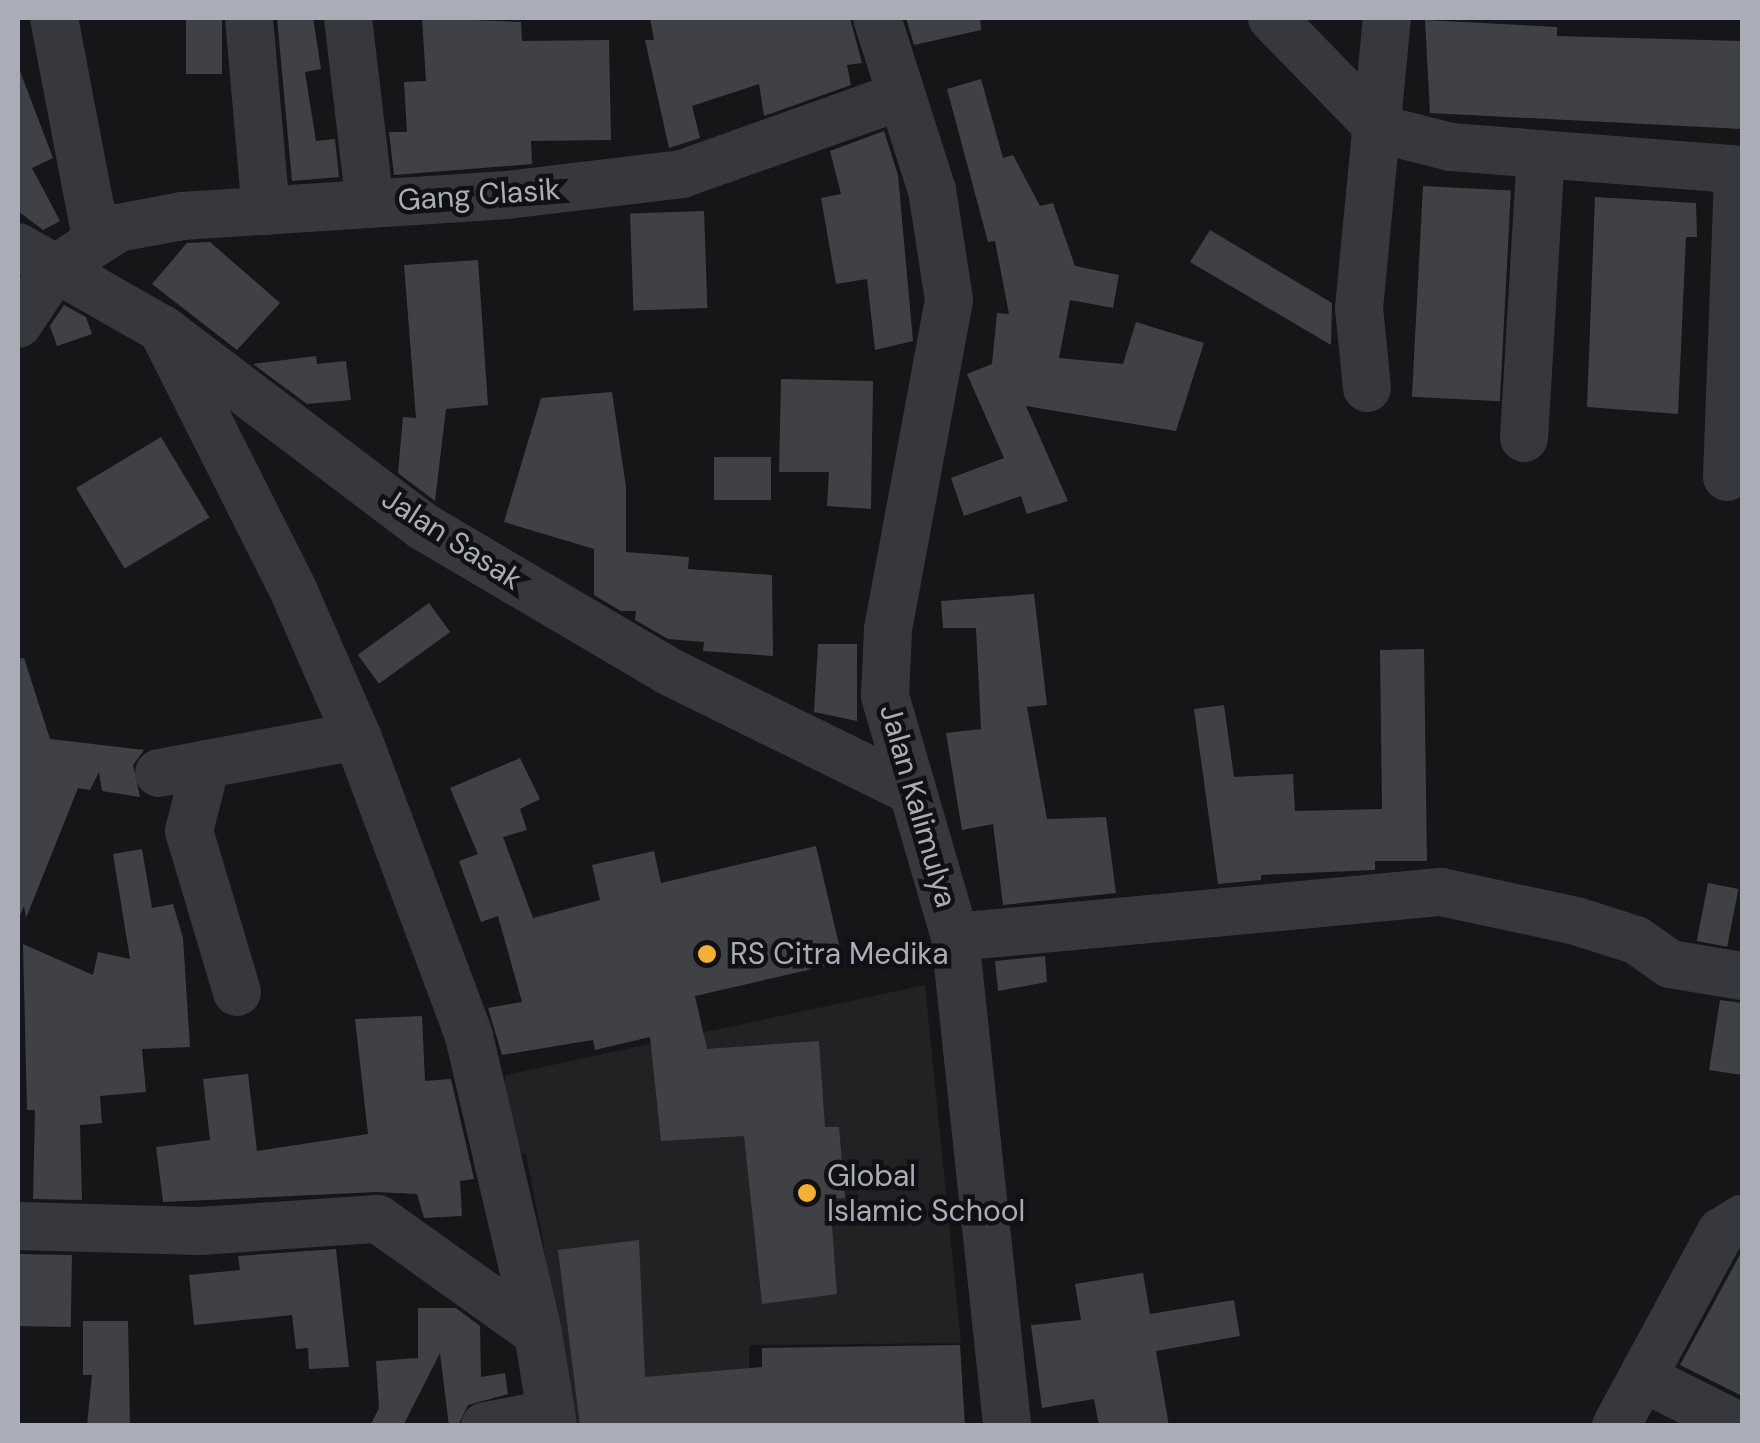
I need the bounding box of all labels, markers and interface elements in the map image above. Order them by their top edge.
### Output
street label: Gang Clasik [396,171,562,219]
street label: Jalan Sasak [375,480,529,598]
street label: Jalan Kalimulya [872,700,964,912]
place label: RS Citra Medika [730,936,949,972]
marker: RS Citra Medika [694,941,720,967]
place label: Global Islamic School [827,1158,1025,1228]
marker: Global Islamic School [796,1182,818,1204]

